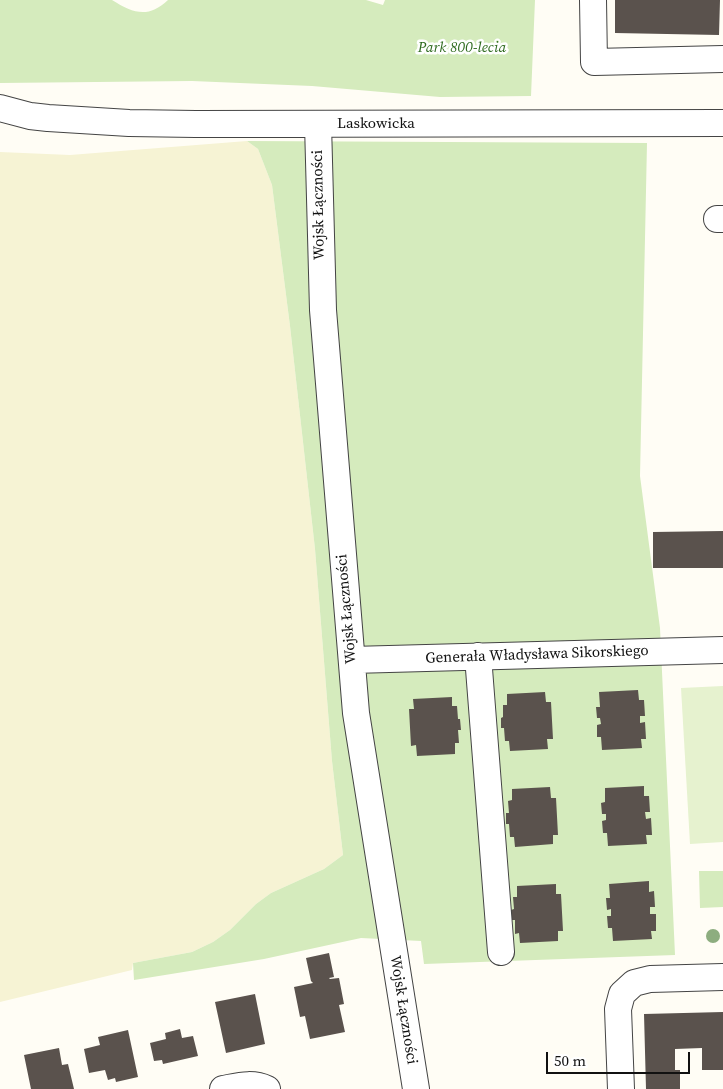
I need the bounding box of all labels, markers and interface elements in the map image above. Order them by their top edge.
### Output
park label: Park 800-lecia [418,39,506,57]
street label: Laskowicka [337,115,415,133]
street label: Wojsk Łączności [309,150,329,260]
street label: Wojsk Łączności [333,553,361,665]
street label: Generała Władysława Sikorskiego [425,642,649,668]
street label: Wojsk Łączności [385,954,421,1066]
scale bar [548,1042,692,1074]
text: 50 m [554,1050,586,1071]

